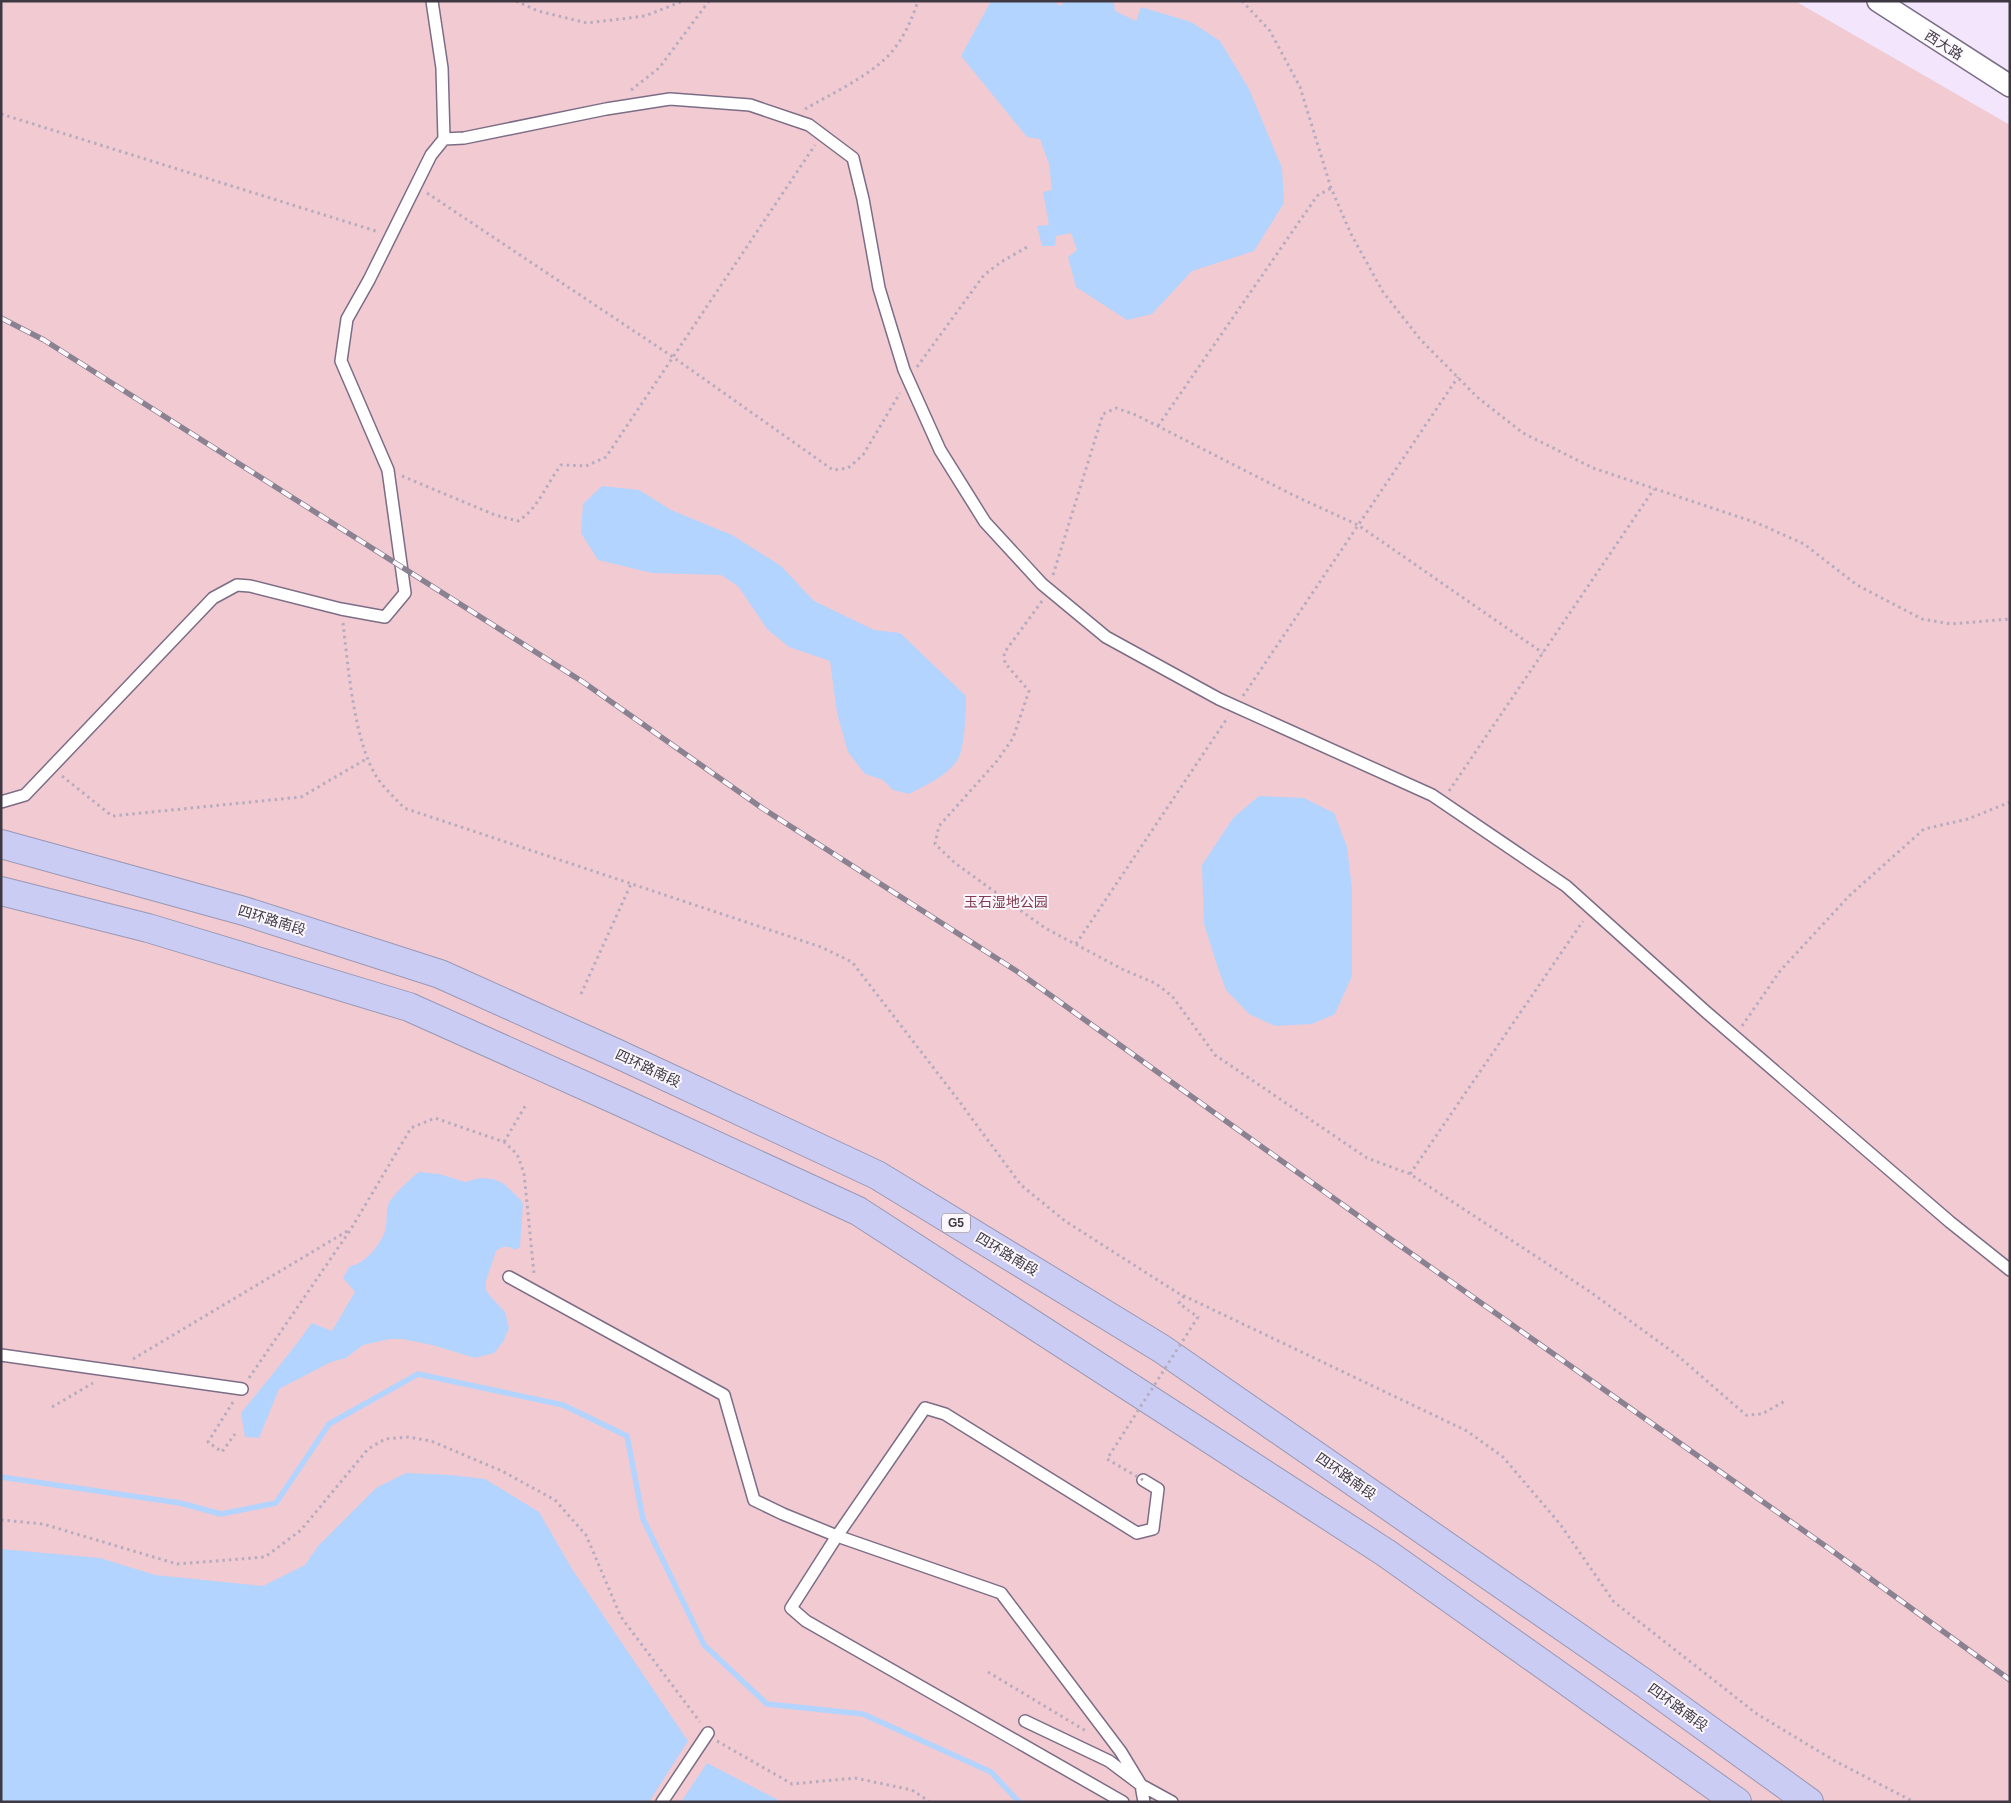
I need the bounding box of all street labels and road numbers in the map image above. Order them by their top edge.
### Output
street label: 西大路 [1922,27,1966,63]
street label: 四环路南段 [236,902,308,938]
street label: 四环路南段 [613,1046,683,1090]
road number: G5 [942,1214,970,1232]
street label: 四环路南段 [973,1229,1041,1279]
street label: 四环路南段 [1313,1449,1379,1503]
street label: 四环路南段 [1645,1680,1711,1734]

